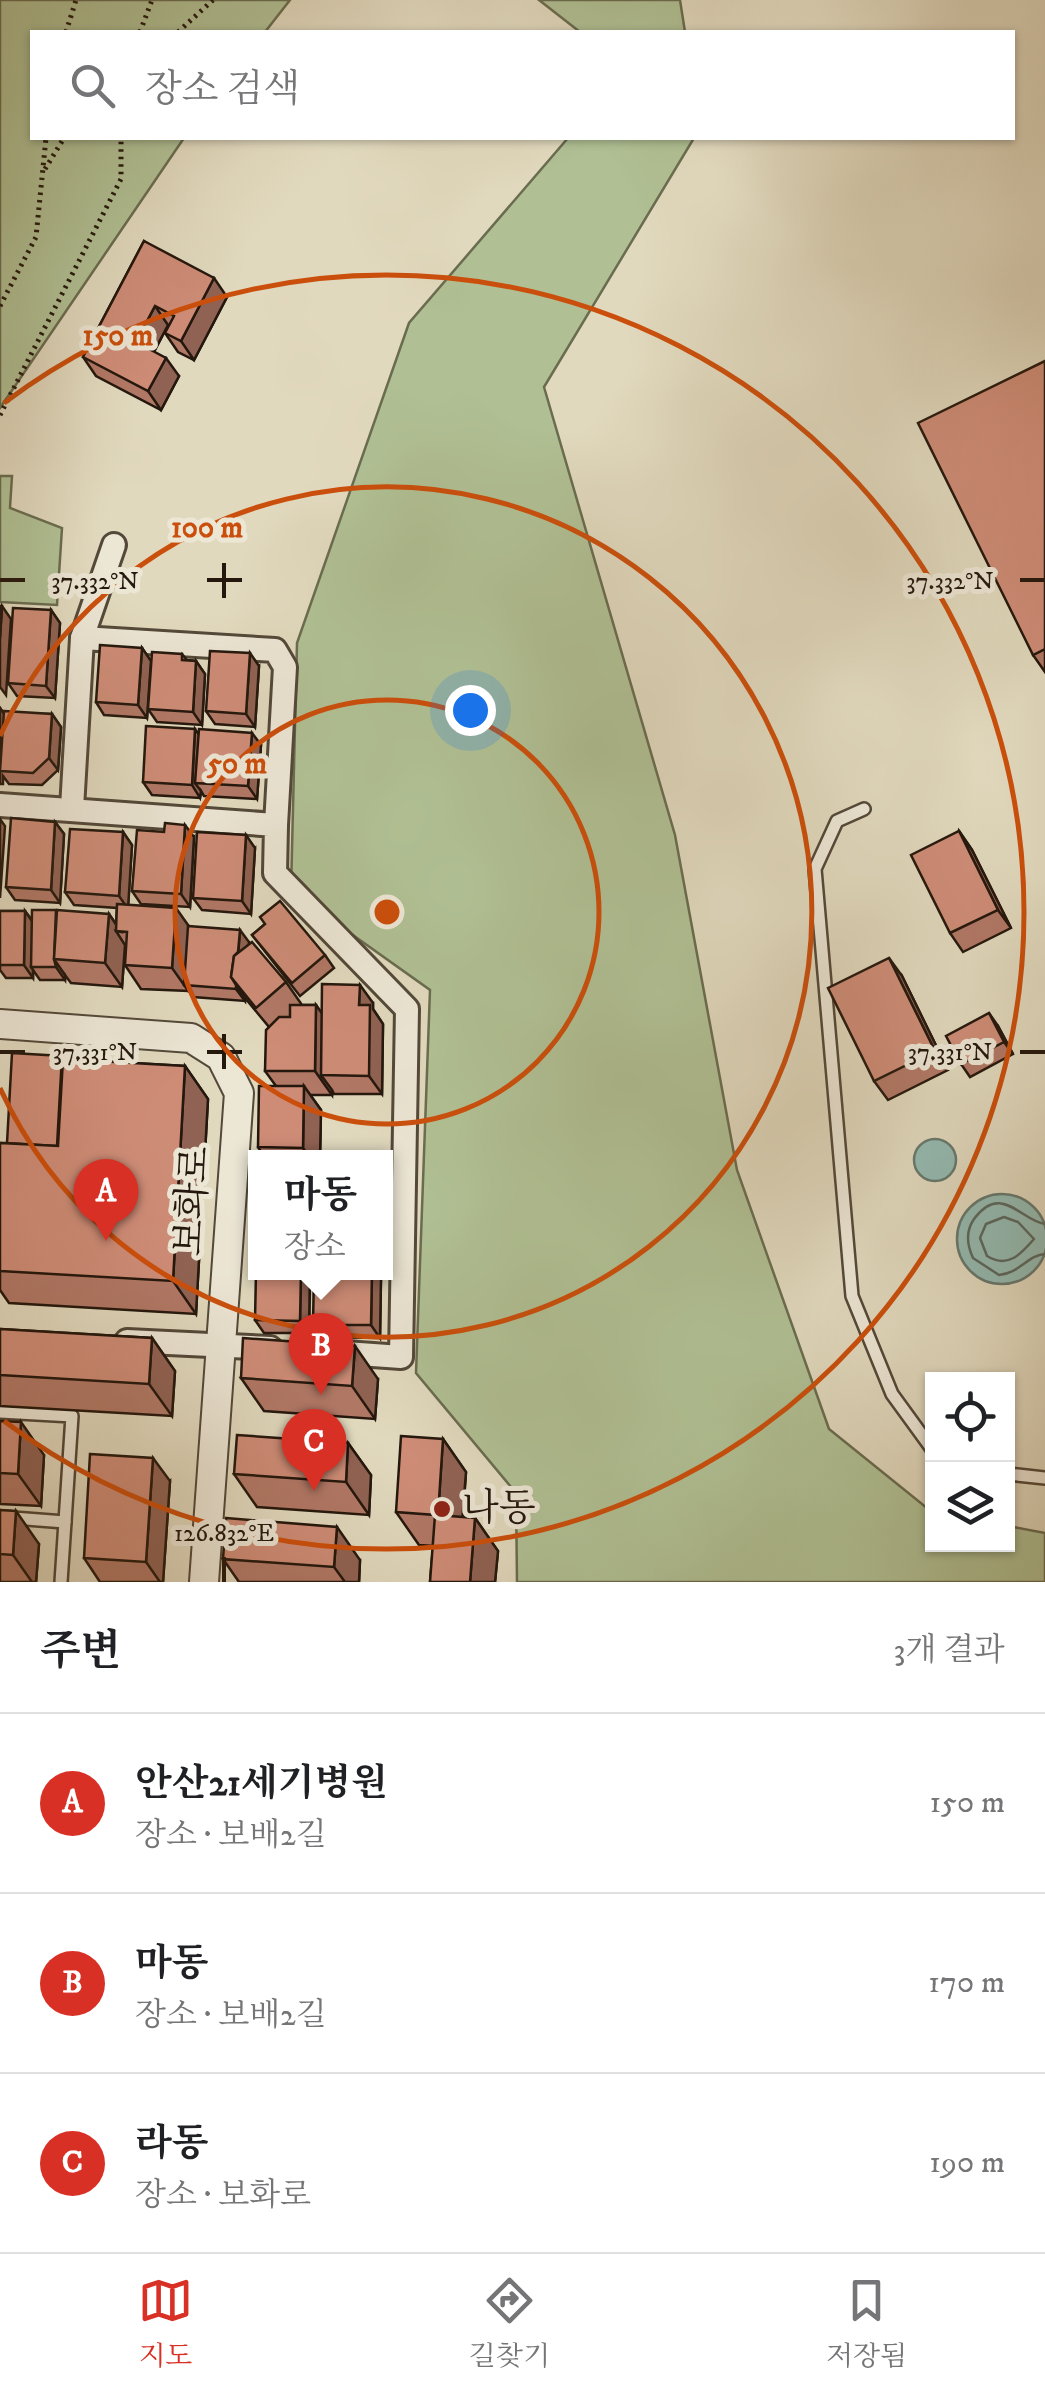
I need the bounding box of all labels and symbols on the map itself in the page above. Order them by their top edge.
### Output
text: 150 m [83,318,154,355]
text: 100 m [171,510,244,547]
text: 37.332°N [51,566,139,597]
text: 37.332°N [906,566,994,597]
your location [445,685,496,736]
text: 50 m [206,746,267,783]
centre of rings [369,894,405,930]
text: 37.331°N [53,1037,137,1068]
text: 37.331°N [908,1037,992,1068]
street label: 보화로 [165,1144,221,1258]
pin: A [74,1158,138,1241]
pin: B [288,1312,354,1395]
pin: C [282,1408,346,1491]
place label: 나동 [462,1485,536,1533]
marker: 나동 [431,1498,453,1520]
text: 126.832°E [174,1518,274,1549]

